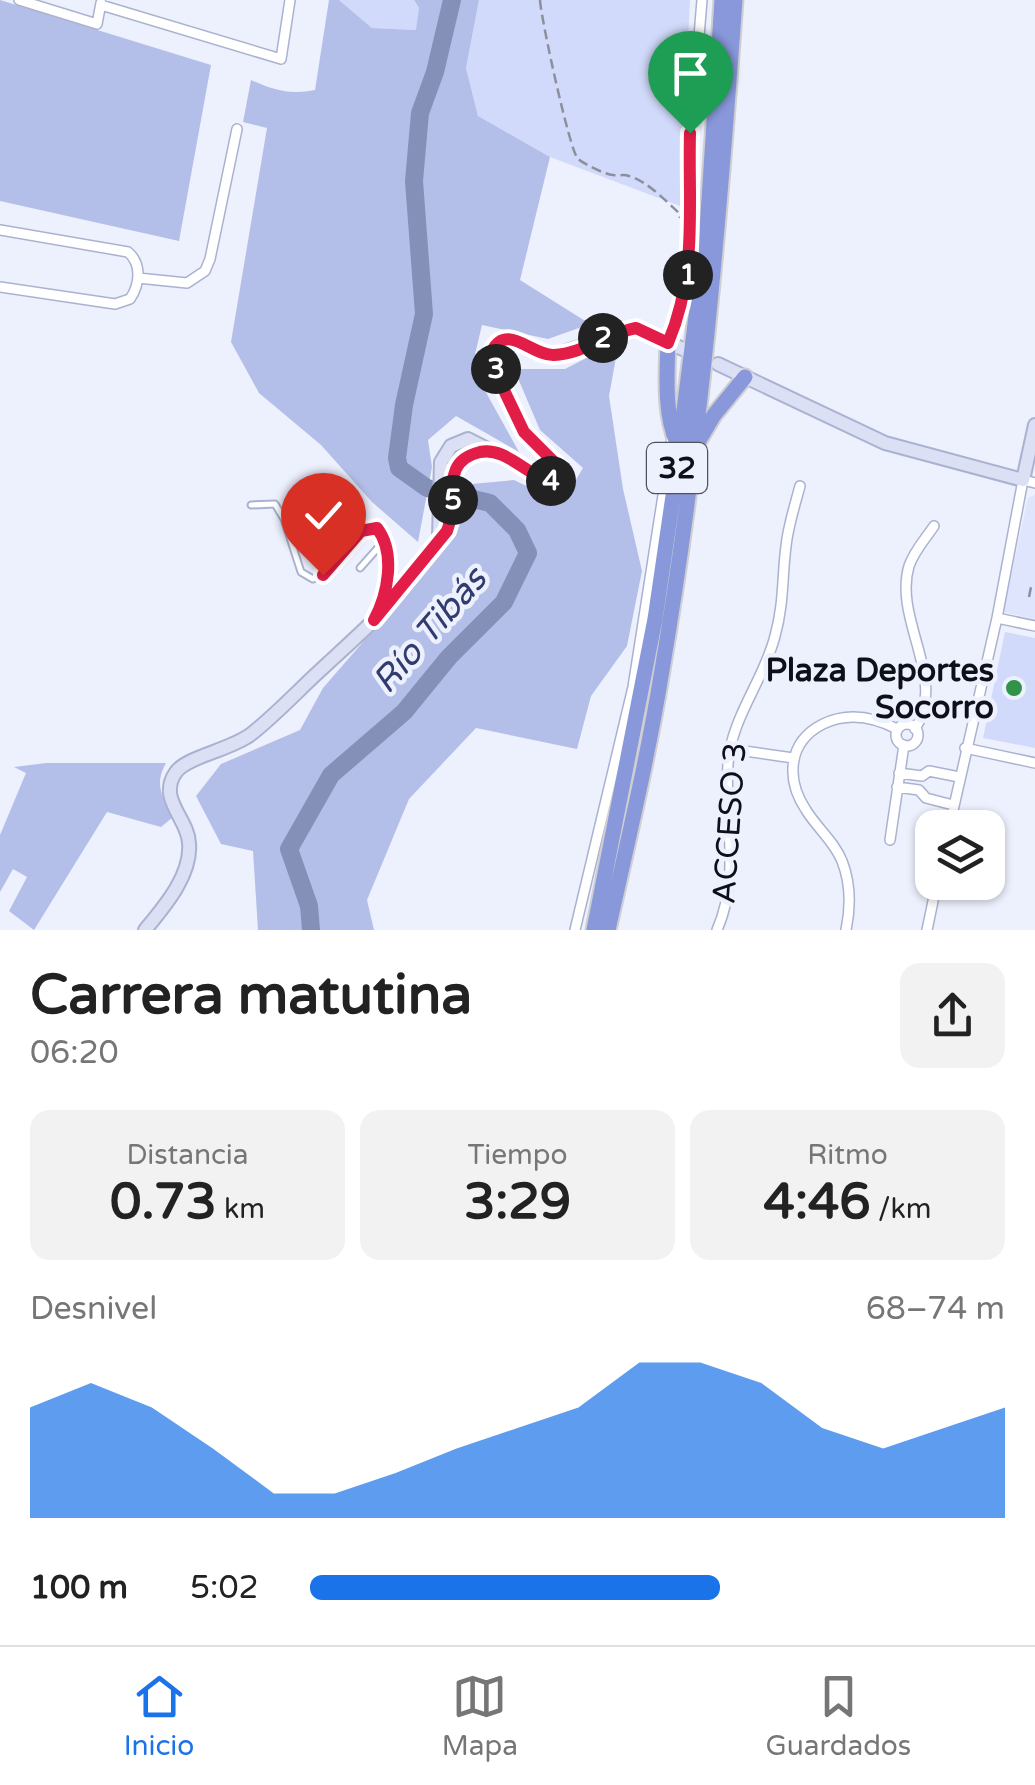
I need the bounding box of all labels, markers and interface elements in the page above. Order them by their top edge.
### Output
pin [648,31,733,134]
icon: arrive [663,46,718,101]
pin: 1 [663,250,713,300]
text: 1 [679,258,697,292]
pin: 2 [578,313,628,363]
text: 2 [594,321,612,355]
pin: 3 [471,344,521,394]
text: 3 [487,352,505,386]
road number: 32 [647,443,707,493]
pin: 4 [526,456,576,506]
text: 4 [542,464,560,498]
pin [281,473,366,576]
pin: 5 [428,475,478,525]
text: 5 [444,483,462,517]
icon: check [296,488,351,543]
water label: Río Tibás [364,558,497,702]
place label: Plaza Deportes Socorro [766,652,994,727]
marker: Plaza Deportes Socorro [1003,677,1025,699]
street label: ACCESO 3 [705,741,755,905]
map controls [915,810,1005,900]
button: layers [915,810,1005,900]
text: Carrera matutina [30,963,472,1029]
button: share [900,963,1005,1068]
text: 06:20 [30,1034,119,1072]
text: Distancia [126,1138,249,1172]
text: Tiempo [468,1138,568,1172]
text: Ritmo [807,1138,888,1172]
text: 0.73 [110,1172,217,1232]
text: 3:29 [464,1172,571,1232]
text: 4:46 [764,1172,871,1232]
text: km [217,1192,265,1226]
text: /km [871,1192,931,1226]
text: Desnivel [30,1290,157,1328]
text: 68–74 m [866,1290,1005,1328]
text: 100 m [30,1569,128,1607]
text: 5:02 [190,1569,259,1607]
tab: Inicio [124,1669,194,1763]
tab: Mapa [442,1669,518,1763]
tab: Guardados [765,1669,911,1763]

